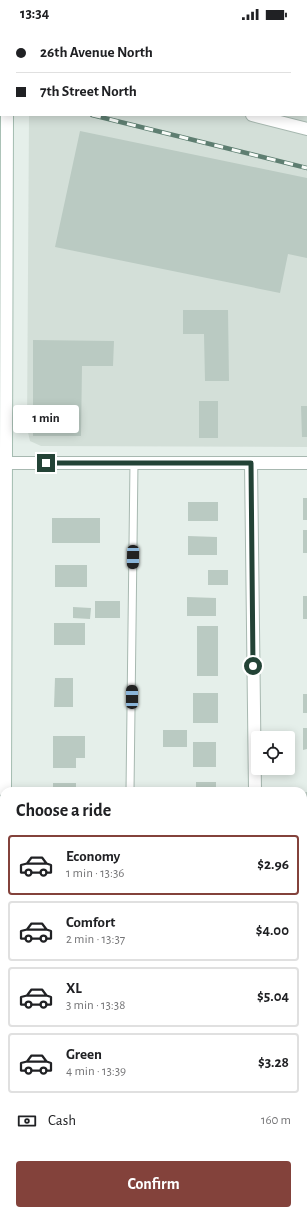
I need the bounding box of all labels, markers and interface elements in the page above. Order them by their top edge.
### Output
text: 13:34 [20,6,49,21]
text: 26th Avenue North [40,45,153,60]
text: 7th Street North [40,84,137,99]
callout: 1 min [13,405,79,433]
text: 1 min [32,412,60,425]
route end [37,454,55,472]
car [127,545,139,569]
route start [244,657,262,675]
car [126,685,138,709]
map controls [251,731,295,775]
button: locate [251,731,295,775]
text: Choose a ride [16,802,111,820]
icon: car [18,847,54,883]
text: Economy [66,849,120,864]
text: $2.96 [257,857,289,872]
text: 1 min · 13:36 [66,867,124,880]
icon: car [18,913,54,949]
text: Comfort [66,915,115,930]
text: $4.00 [256,923,289,938]
text: 2 min · 13:37 [66,933,125,946]
icon: car [18,979,54,1015]
text: XL [66,981,82,996]
text: $5.04 [257,989,289,1004]
text: 3 min · 13:38 [66,999,125,1012]
icon: car [18,1045,54,1081]
text: Green [66,1047,102,1062]
text: $3.28 [258,1055,289,1070]
text: 4 min · 13:39 [66,1065,126,1078]
icon: cash [16,1110,38,1132]
text: Cash [48,1113,76,1128]
text: 160 m [261,1114,291,1127]
button: Confirm [16,1161,291,1207]

